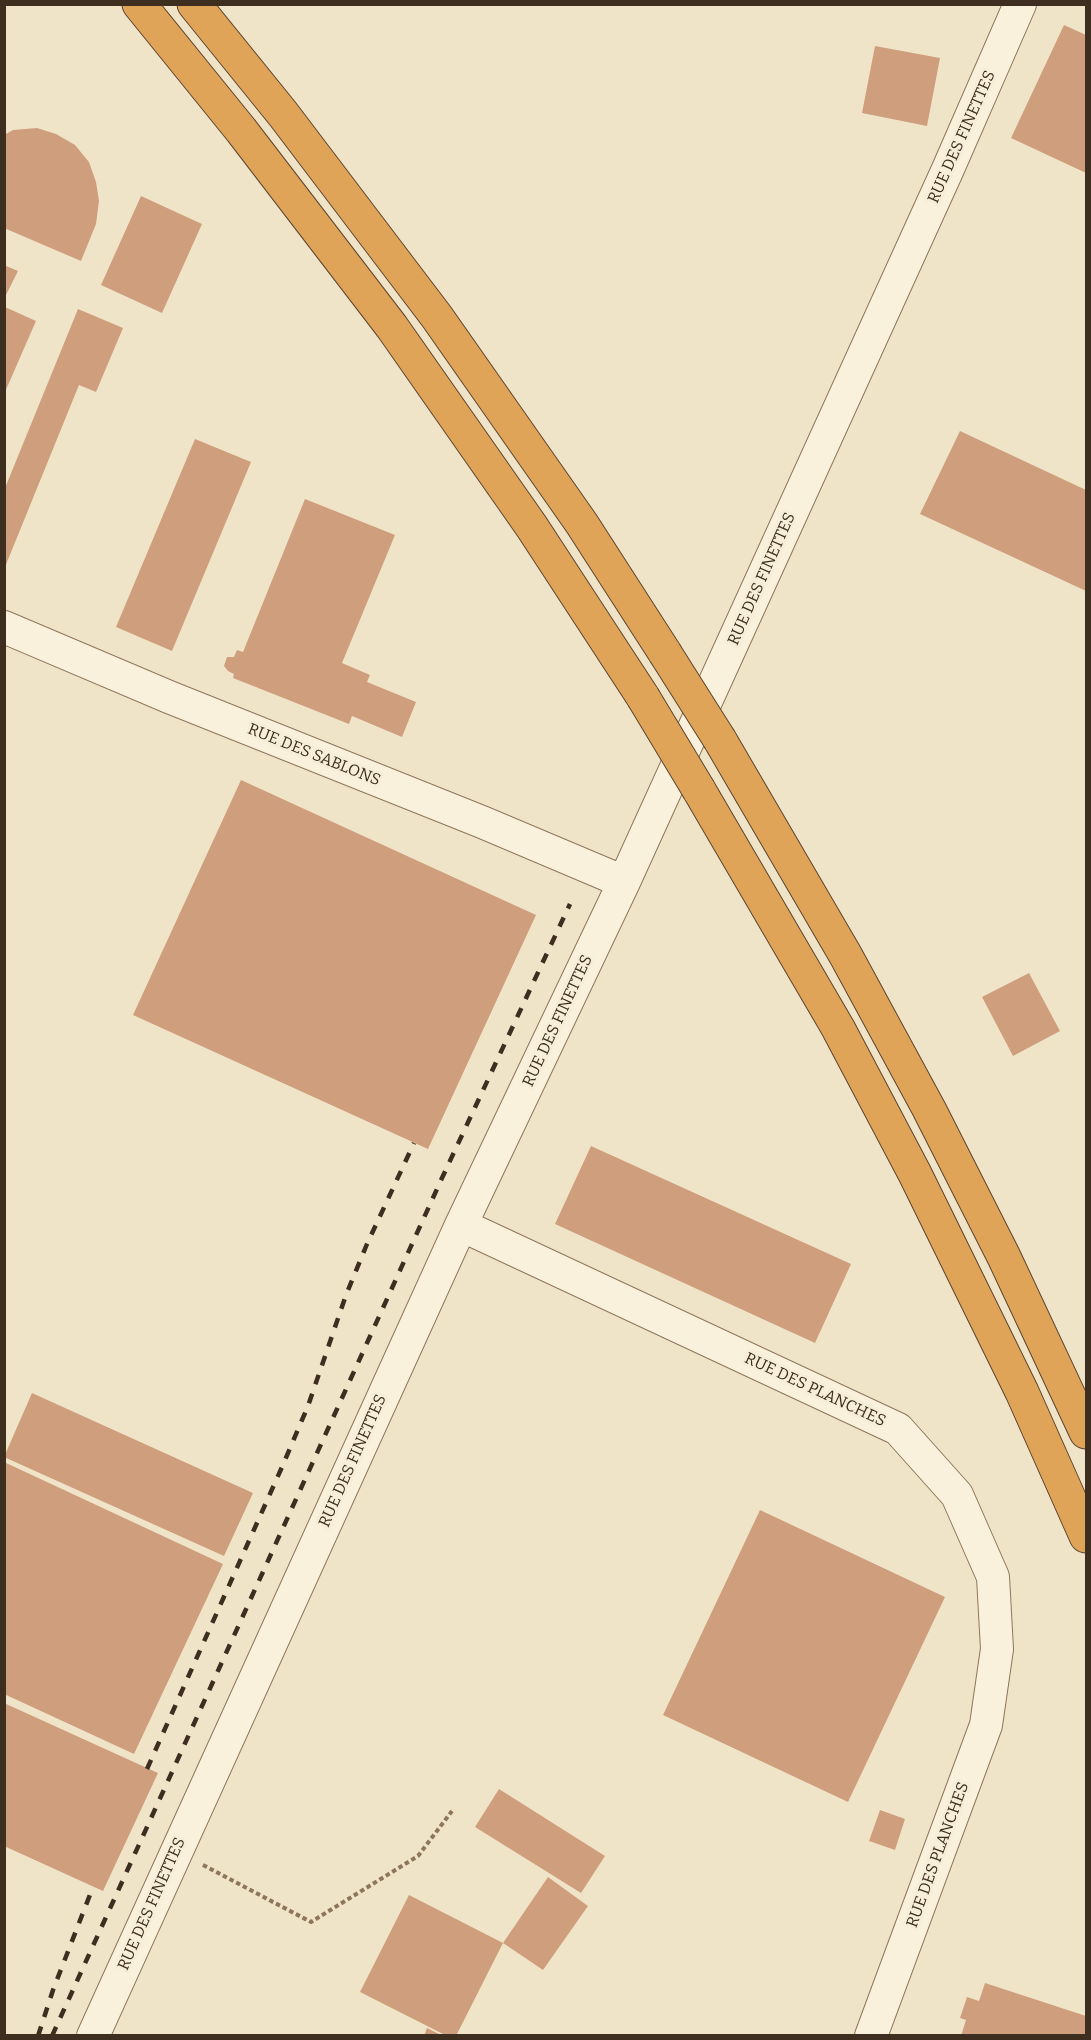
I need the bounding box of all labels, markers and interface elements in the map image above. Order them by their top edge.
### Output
street label: RUE DES FINETTES [924,68,1000,206]
street label: RUE DES FINETTES [724,510,800,648]
street label: RUE DES SABLONS [245,720,383,790]
street label: RUE DES FINETTES [519,952,597,1090]
street label: RUE DES PLANCHES [741,1349,889,1431]
street label: RUE DES FINETTES [315,1392,391,1530]
street label: RUE DES PLANCHES [903,1780,973,1930]
street label: RUE DES FINETTES [114,1835,190,1973]

